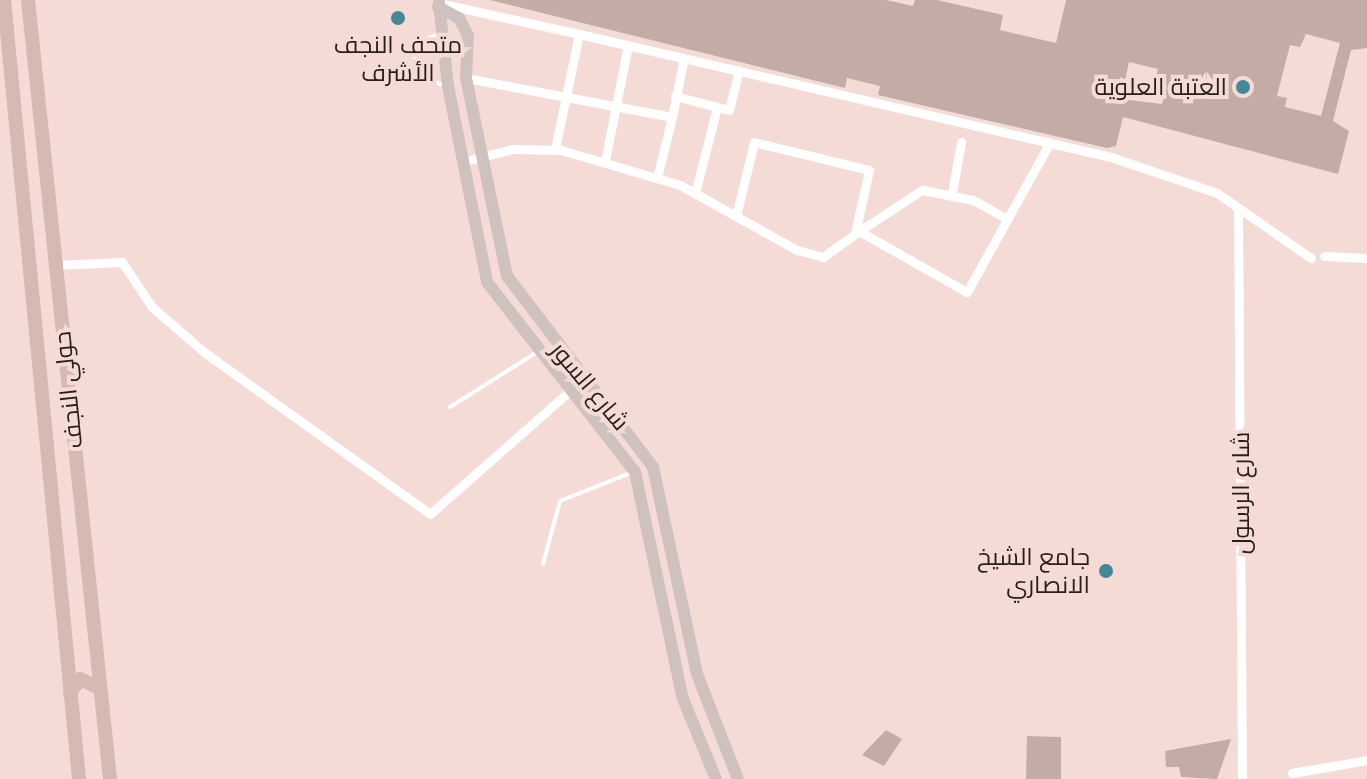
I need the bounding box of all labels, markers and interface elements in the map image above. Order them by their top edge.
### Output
marker: متحف النجف الأشرف [389,9,407,27]
place label: متحف النجف الأشرف [334,31,462,87]
place label: العتبة العلوية [1095,73,1227,101]
marker: العتبة العلوية [1234,78,1252,96]
street label: حولي النجف [48,330,88,450]
street label: شارع السور [545,336,635,436]
street label: شارع الرسول [1227,432,1255,554]
place label: جامع الشيخ الانصاري [977,543,1090,599]
marker: جامع الشيخ الانصاري [1097,562,1115,580]

